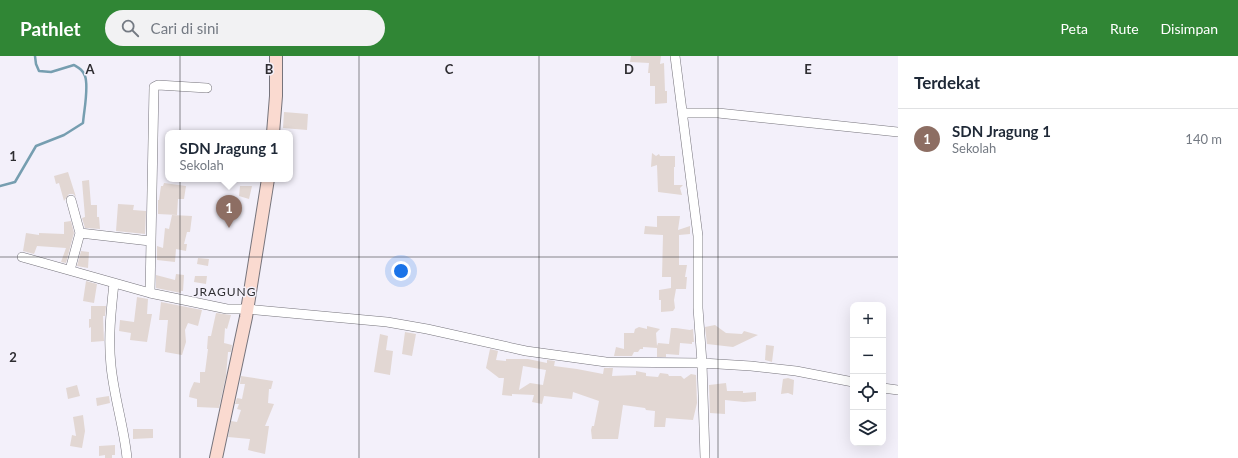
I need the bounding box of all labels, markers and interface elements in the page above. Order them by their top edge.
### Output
search box [105,10,385,46]
text: Pathlet [20,17,81,40]
icon: search [119,17,141,39]
text: Cari di sini [151,19,219,37]
text: Peta [1061,20,1088,37]
text: Rute [1110,20,1139,37]
text: Disimpan [1161,20,1218,37]
text: A [84,61,95,77]
text: B [265,61,274,77]
text: C [445,61,454,77]
text: D [624,61,634,77]
text: E [804,61,812,77]
text: Terdekat [914,72,980,93]
text: SDN Jragung 1 [952,122,1051,140]
popup [165,130,293,182]
text: 1 [923,131,931,147]
text: 140 m [1185,131,1222,147]
text: SDN Jragung 1 [180,139,278,157]
text: Sekolah [952,140,996,156]
text: 1 [9,148,17,164]
text: Sekolah [180,157,224,173]
pin: 1 [216,195,242,228]
your location [391,261,411,281]
district label: JRAGUNG [193,284,257,299]
map controls [850,302,886,446]
button: + [850,302,886,338]
button: − [850,338,886,374]
text: 2 [9,349,17,365]
button: locate [850,374,886,410]
button: layers [850,410,886,446]

